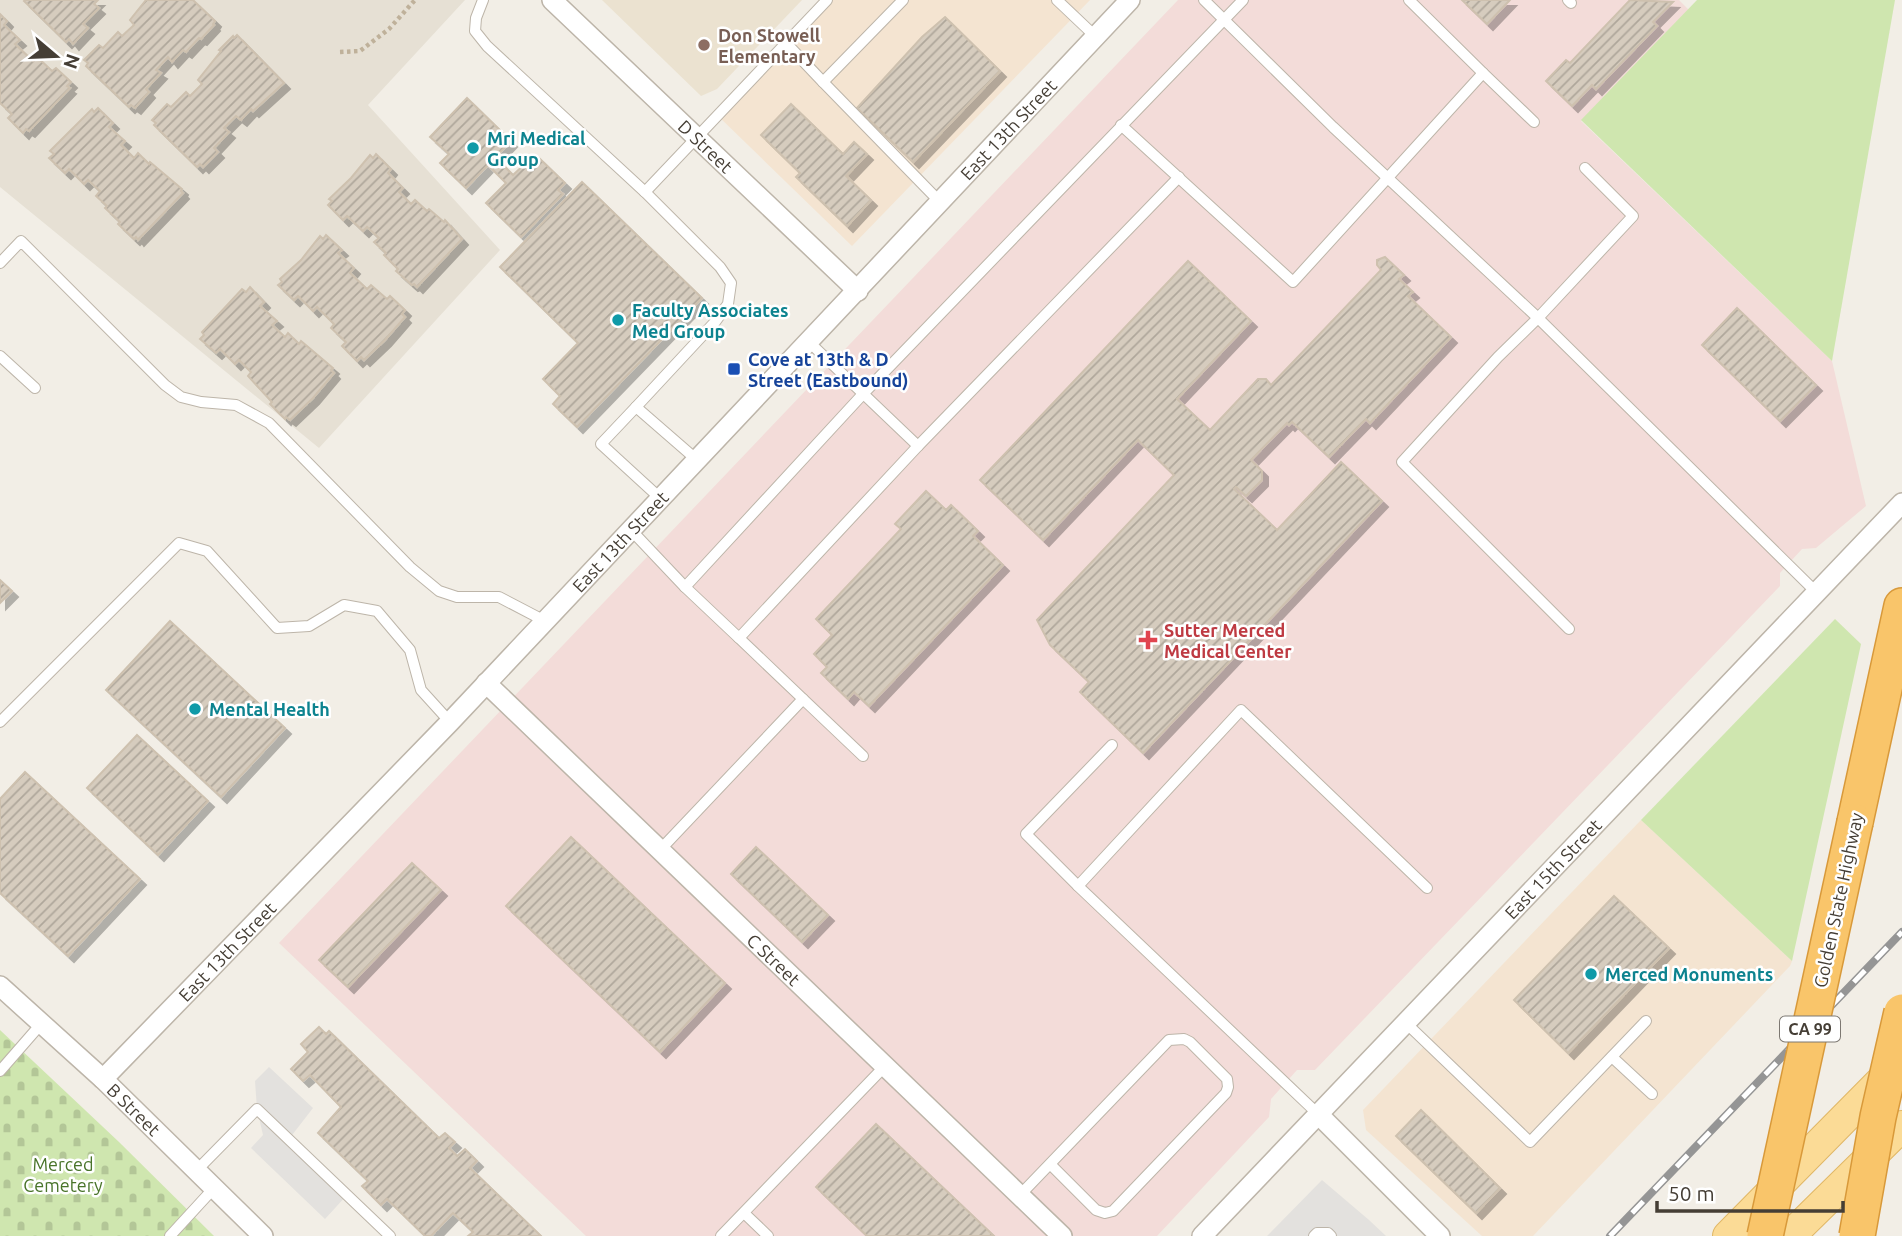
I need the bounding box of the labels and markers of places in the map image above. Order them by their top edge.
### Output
place label: Don Stowell Elementary [718,25,821,66]
marker: Don Stowell Elementary [696,37,712,53]
place label: Mri Medical Group [487,128,586,169]
marker: Mri Medical Group [465,140,481,156]
place label: Faculty Associates Med Group [632,300,789,341]
marker: Faculty Associates Med Group [610,312,626,328]
place label: Cove at 13th & D Street (Eastbound) [748,349,909,391]
marker: Cove at 13th & D Street (Eastbound) [726,361,742,377]
place label: Sutter Merced Medical Center [1164,620,1292,661]
marker: Sutter Merced Medical Center [1138,630,1158,650]
place label: Mental Health [209,699,330,719]
marker: Mental Health [187,701,203,717]
place label: Merced Monuments [1605,964,1773,984]
marker: Merced Monuments [1583,966,1599,982]

